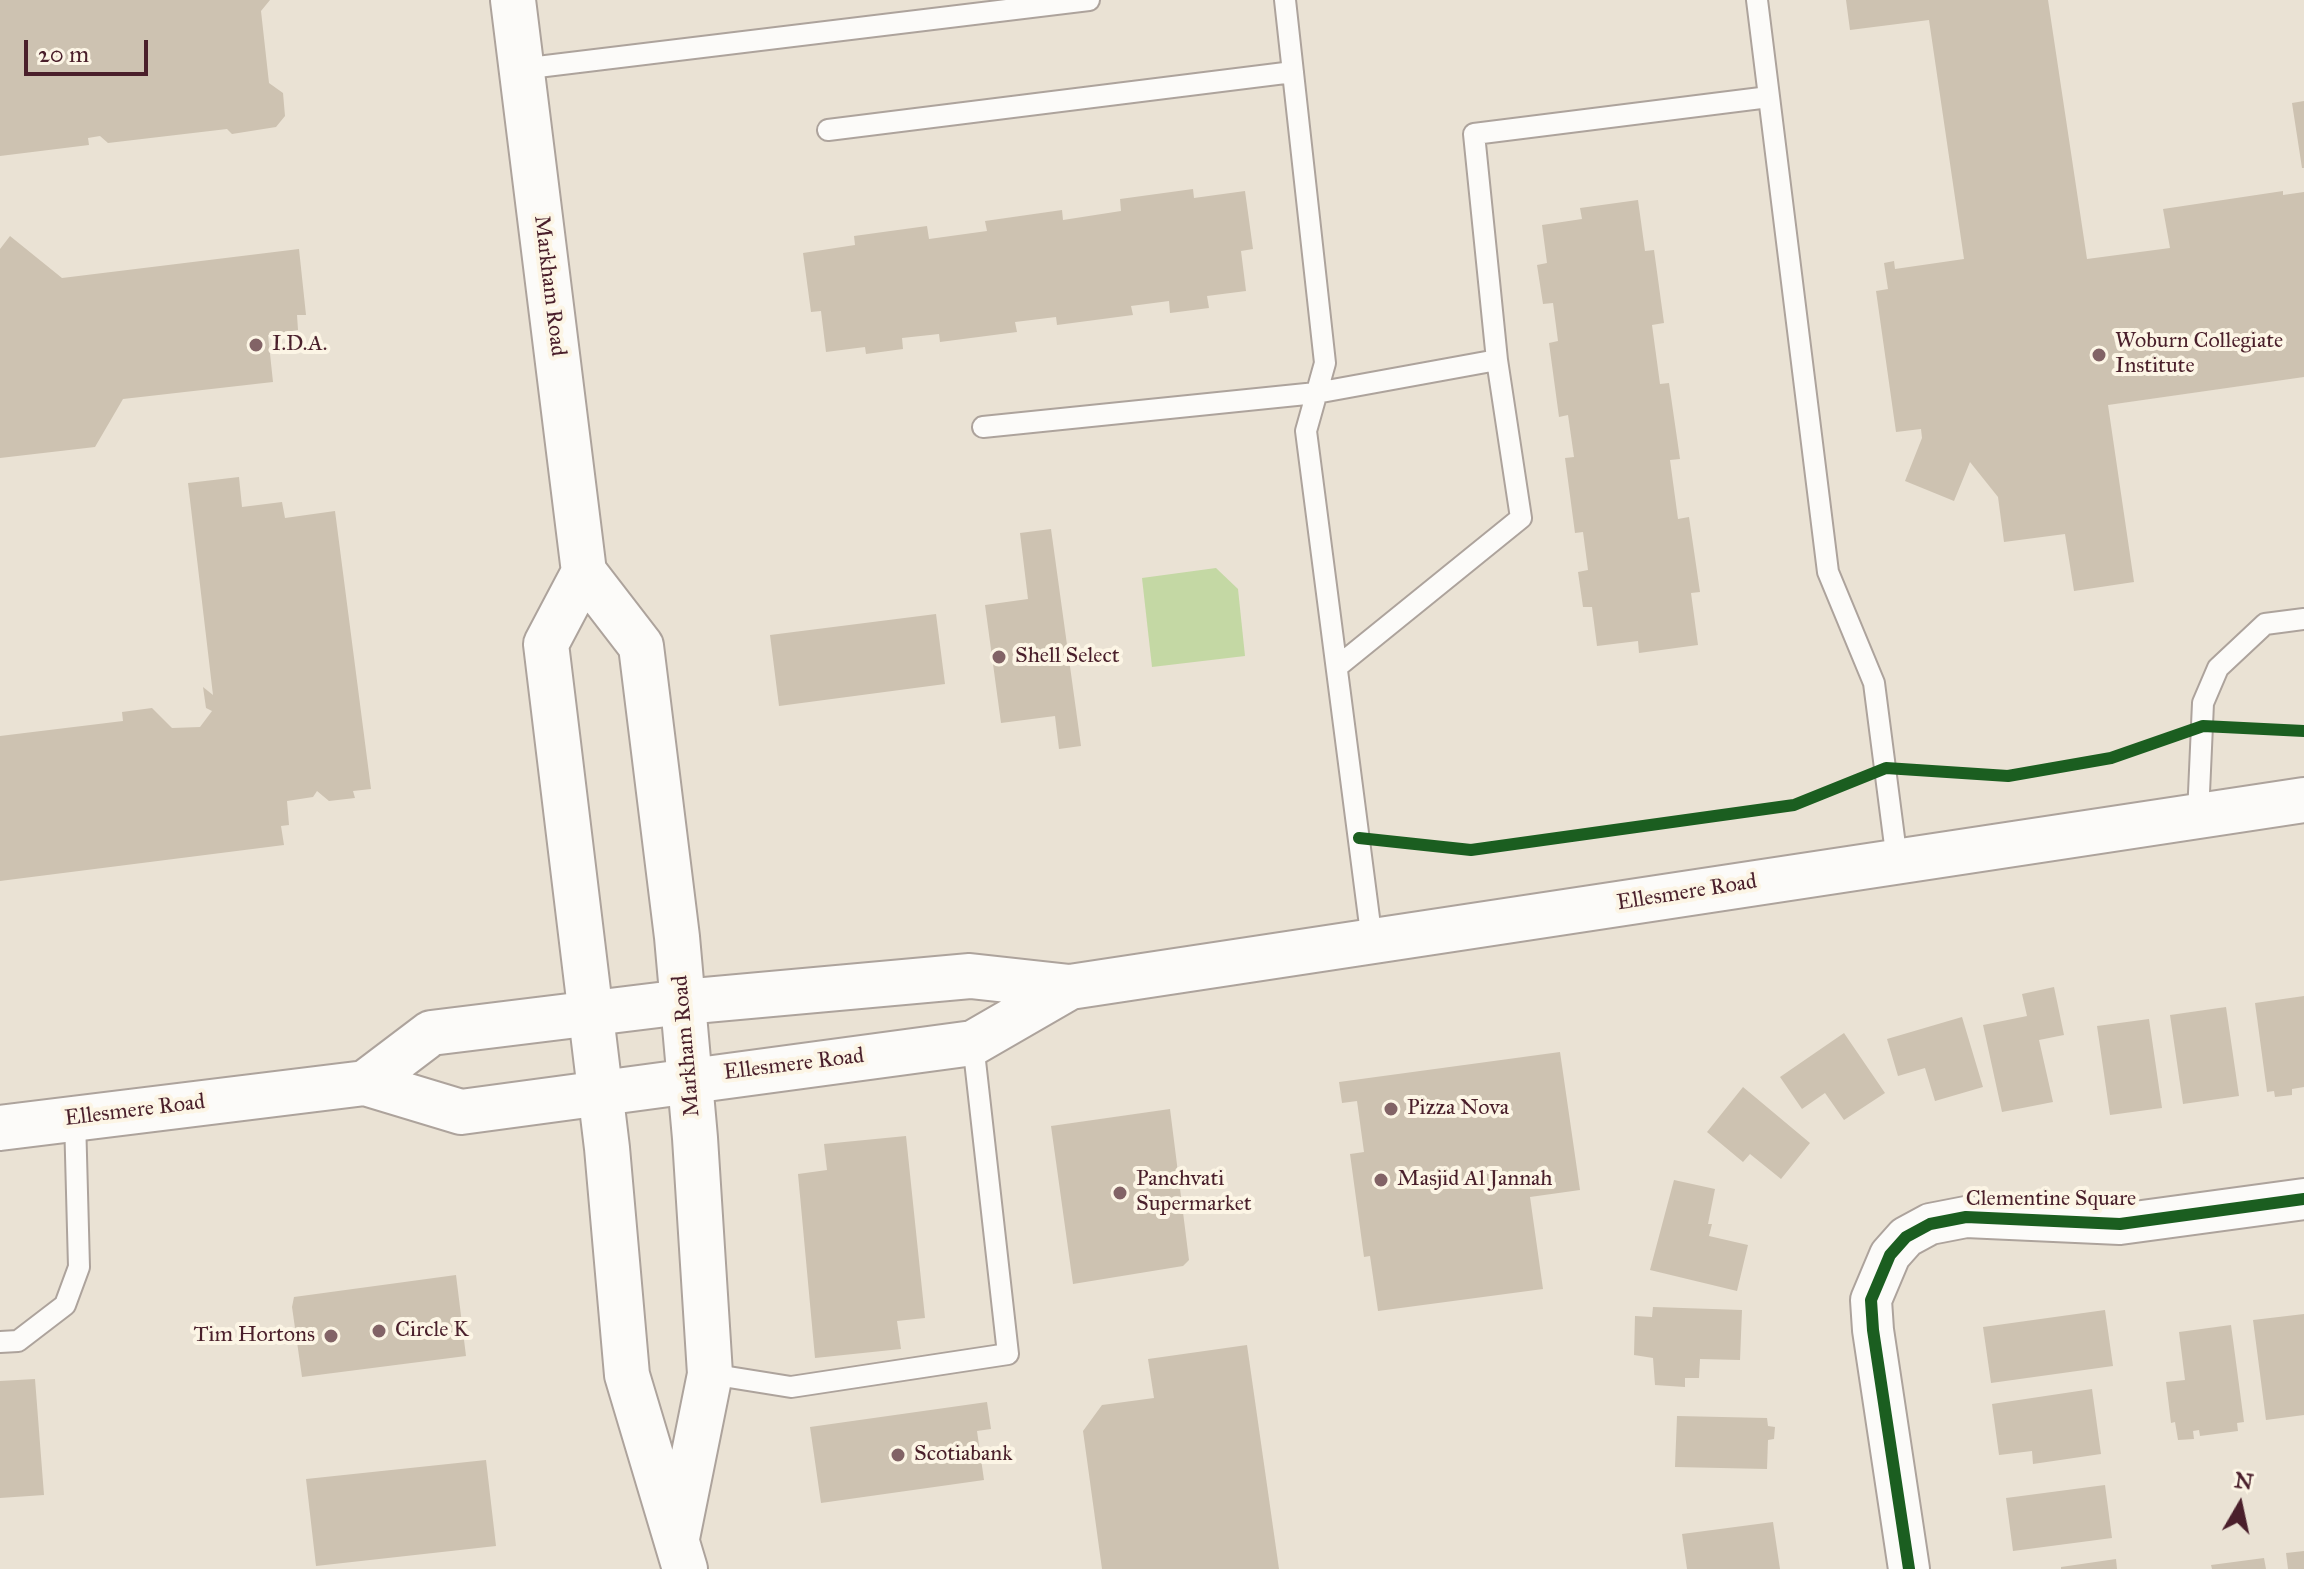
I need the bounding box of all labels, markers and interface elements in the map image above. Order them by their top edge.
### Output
scale bar [28,24,152,74]
text: 20 m [38,39,89,69]
street label: Markham Road [527,214,571,358]
place label: Woburn Collegiate Institute [2115,329,2283,380]
place label: I.D.A. [272,332,327,358]
marker: I.D.A. [247,336,265,354]
marker: Woburn Collegiate Institute [2090,346,2108,364]
place label: Shell Select [1015,644,1120,670]
marker: Shell Select [990,648,1008,666]
street label: Ellesmere Road [1615,869,1759,917]
street label: Markham Road [668,974,706,1118]
street label: Ellesmere Road [722,1043,866,1087]
street label: Ellesmere Road [63,1089,207,1133]
place label: Pizza Nova [1407,1096,1509,1122]
marker: Pizza Nova [1382,1100,1400,1118]
place label: Panchvati Supermarket [1136,1167,1252,1218]
place label: Masjid Al Jannah [1397,1167,1553,1193]
marker: Masjid Al Jannah [1372,1171,1390,1189]
marker: Panchvati Supermarket [1111,1184,1129,1202]
street label: Clementine Square [1966,1187,2136,1213]
place label: Circle K [395,1318,469,1344]
marker: Circle K [370,1322,388,1340]
place label: Tim Hortons [193,1323,315,1349]
marker: Tim Hortons [322,1327,340,1345]
place label: Scotiabank [914,1442,1012,1468]
marker: Scotiabank [889,1446,907,1464]
north arrow [2200,1465,2280,1545]
text: N [2232,1466,2255,1496]

